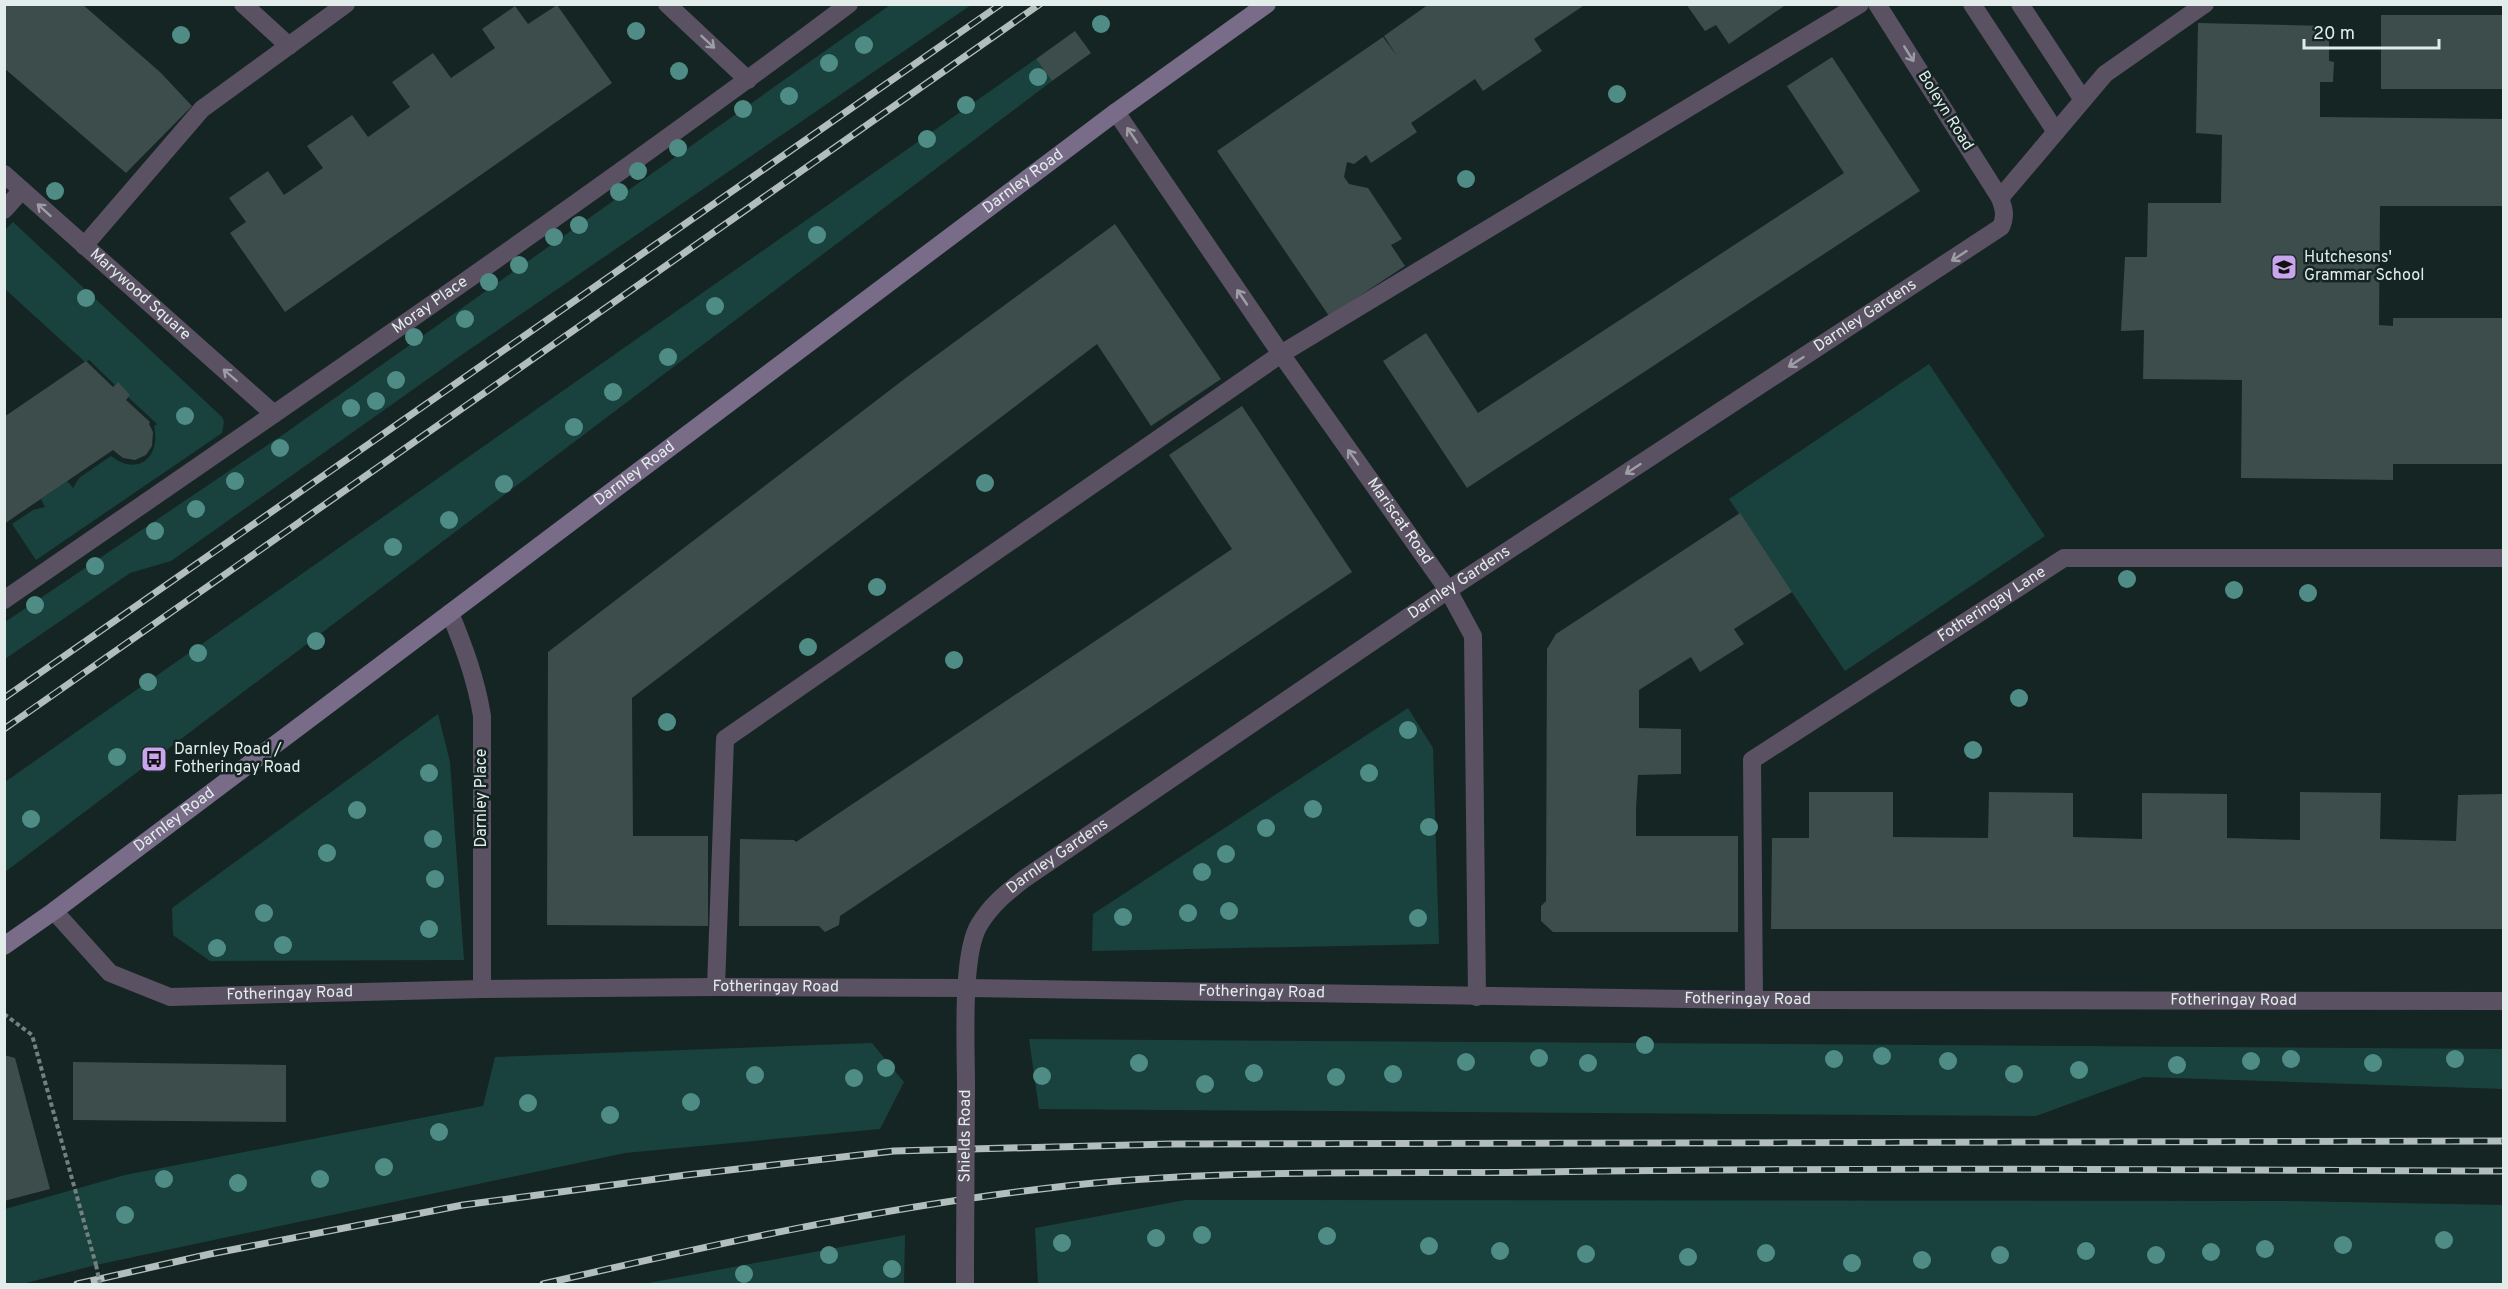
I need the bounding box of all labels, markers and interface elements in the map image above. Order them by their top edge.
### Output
scale bar [2304,12,2439,50]
text: 20 m [2313,23,2355,46]
one-way arrow [700,35,715,49]
one-way arrow [1903,45,1915,62]
street label: Boleyn Road [1913,67,1977,155]
one-way arrow [1126,128,1138,144]
street label: Darnley Road [979,145,1068,219]
one-way arrow [37,203,52,217]
street label: Marywood Square [85,245,195,345]
place label: Hutchesons' Grammar School [2304,248,2424,286]
one-way arrow [1951,250,1968,262]
school or university icon: Hutchesons' Grammar School [2269,252,2299,282]
street label: Moray Place [388,272,472,339]
street label: Darnley Gardens [1810,275,1921,357]
one-way arrow [1235,288,1248,305]
one-way arrow [1788,357,1805,369]
one-way arrow [223,368,238,382]
street label: Darnley Road [590,437,679,511]
one-way arrow [1347,449,1359,465]
one-way arrow [1625,463,1641,475]
street label: Mariscat Road [1362,474,1437,569]
street label: Darnley Gardens [1404,542,1514,624]
street label: Fotheringay Lane [1934,562,2050,647]
place label: Darnley Road / Fotheringay Road [174,740,300,778]
bus stop icon: Darnley Road / Fotheringay Road [139,744,169,774]
street label: Darnley Place [472,749,492,847]
street label: Darnley Road [130,783,219,857]
street label: Darnley Gardens [1003,814,1112,899]
street label: Fotheringay Road [712,977,839,997]
street label: Fotheringay Road [226,982,353,1006]
street label: Fotheringay Road [1198,982,1325,1003]
street label: Fotheringay Road [1684,989,1811,1010]
street label: Fotheringay Road [2170,991,2297,1011]
street label: Shields Road [955,1090,976,1182]

